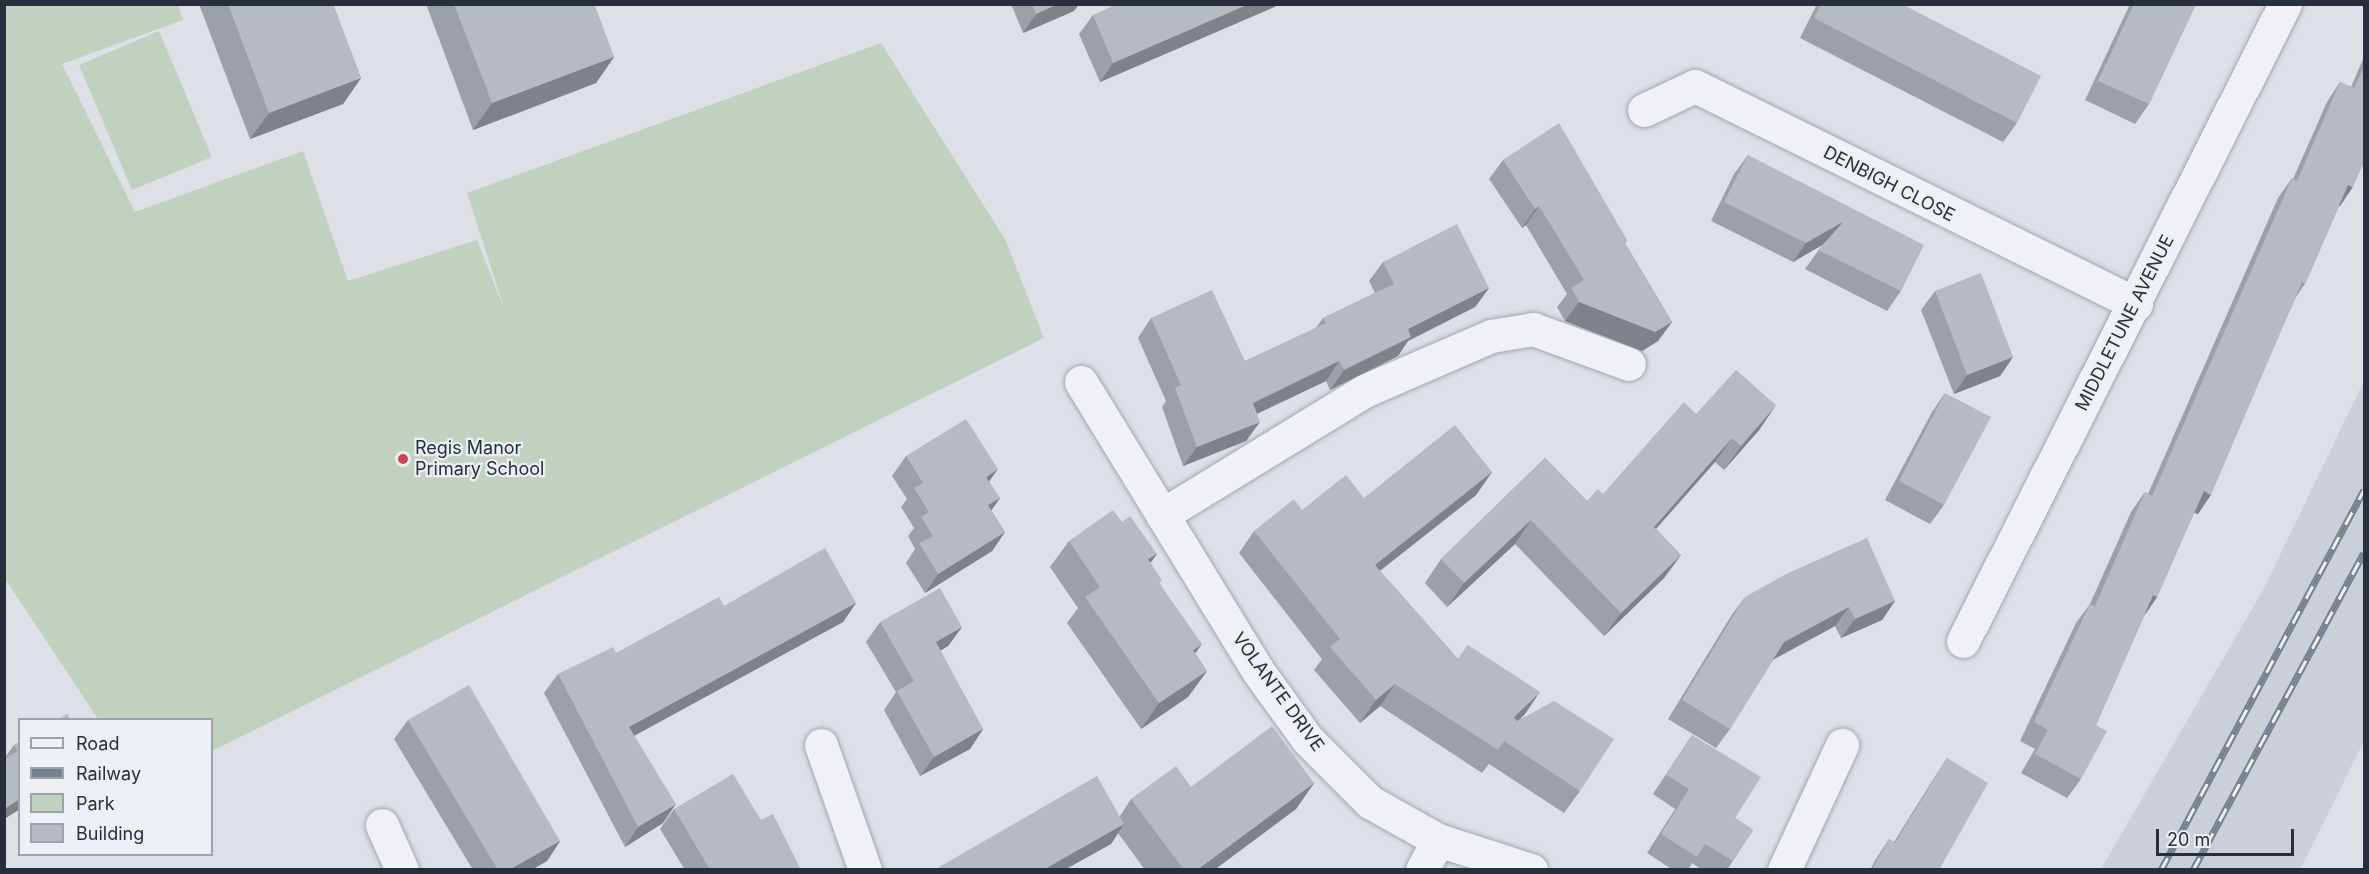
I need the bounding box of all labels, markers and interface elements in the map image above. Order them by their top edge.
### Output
street label: DENBIGH CLOSE [1820,142,1958,226]
street label: MIDDLETUNE AVENUE [2071,231,2179,415]
place label: Regis Manor Primary School [415,438,544,480]
marker: Regis Manor Primary School [396,452,410,466]
street label: VOLANTE DRIVE [1228,628,1328,756]
legend [18,718,213,856]
text: Road [76,733,119,754]
text: Railway [76,763,141,784]
text: Park [76,793,115,814]
scale bar [2159,817,2297,855]
text: Building [76,823,144,844]
text: 20 m [2167,829,2210,850]

